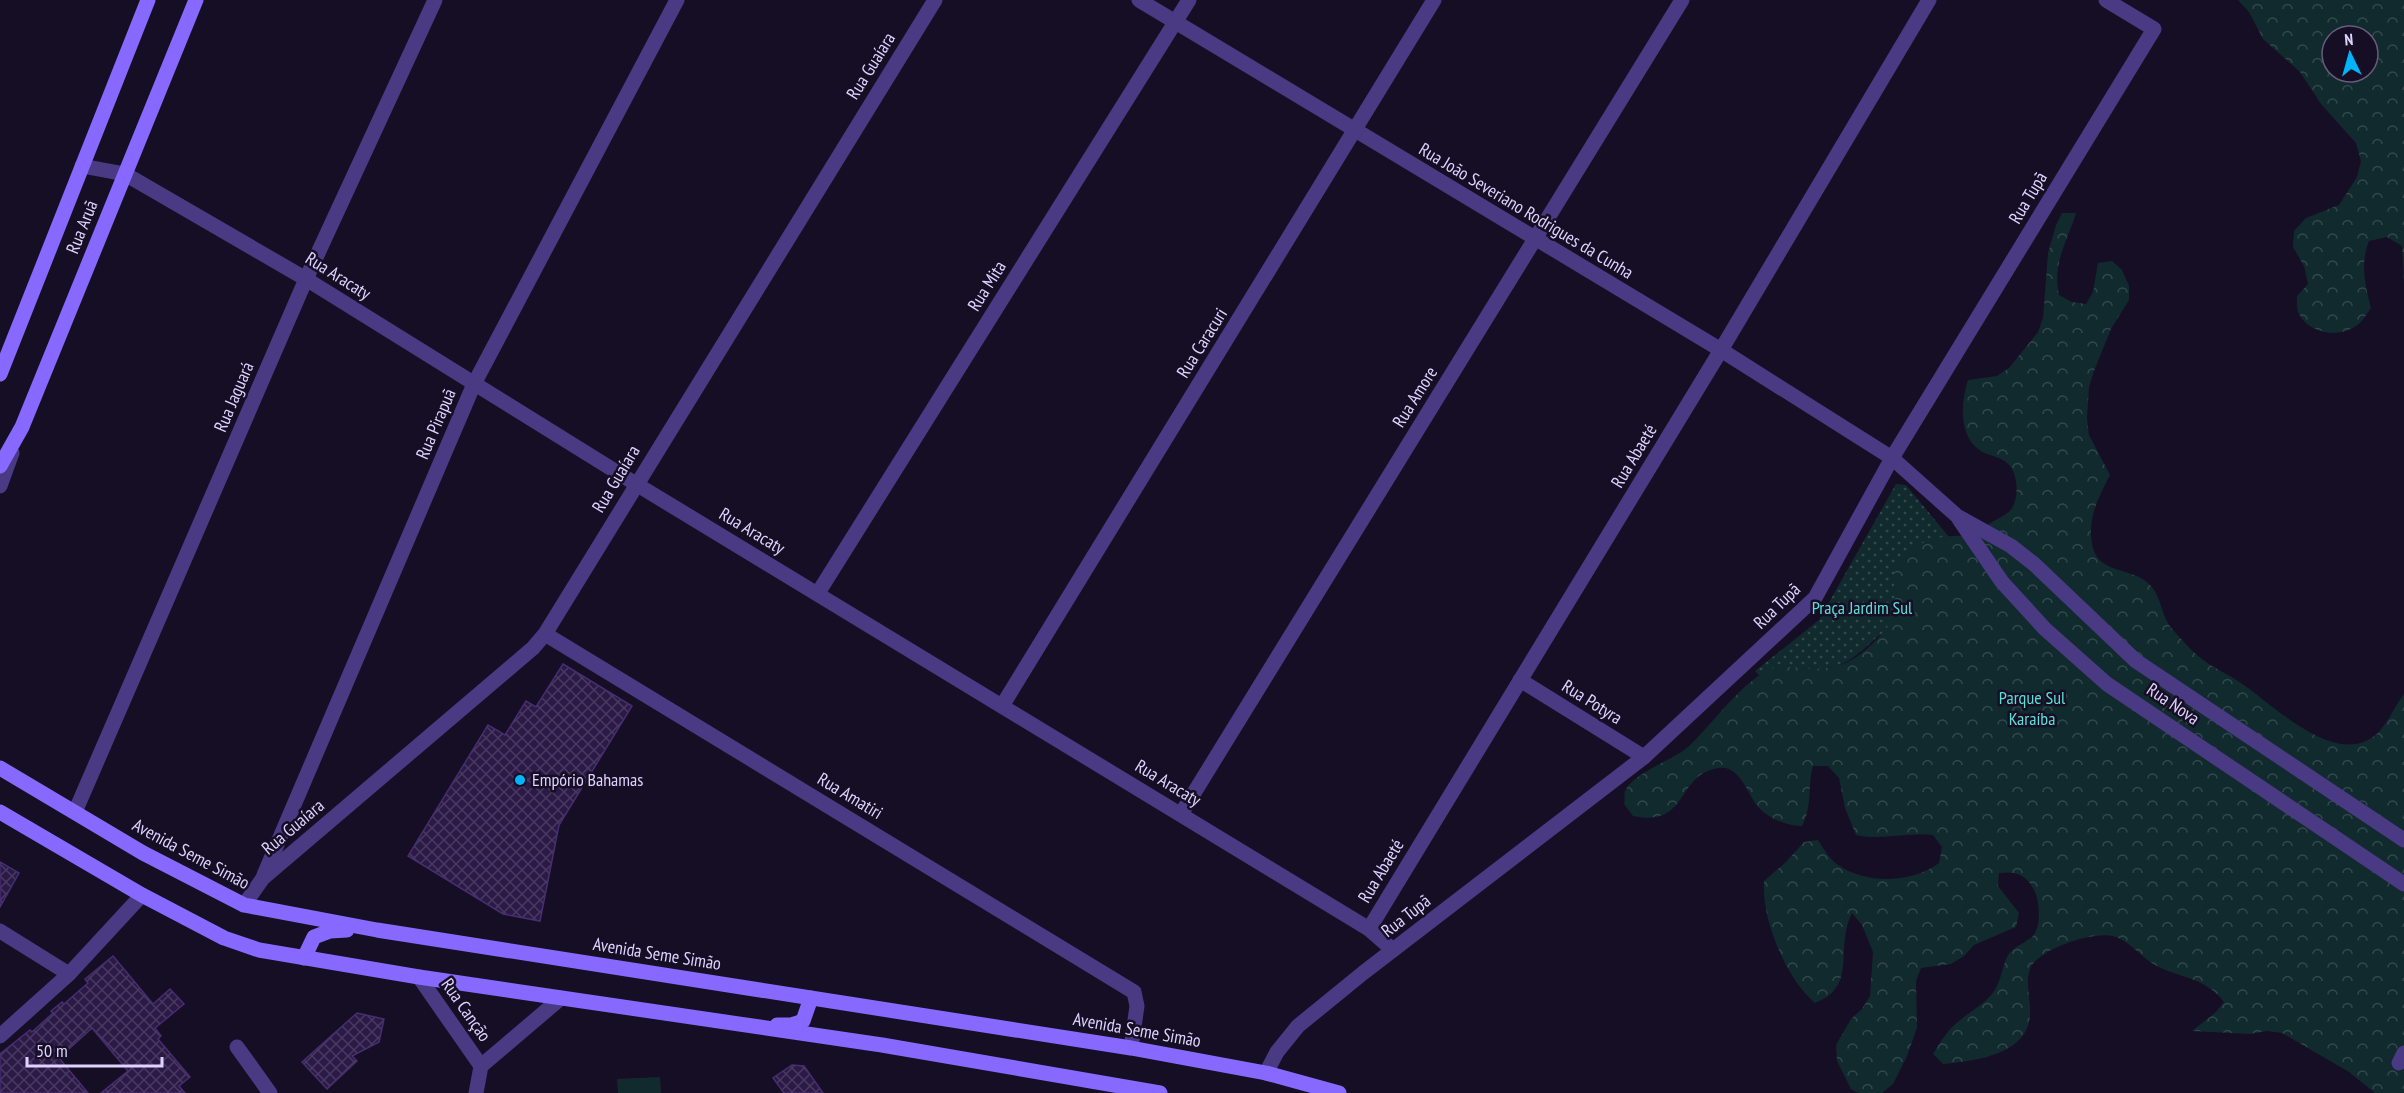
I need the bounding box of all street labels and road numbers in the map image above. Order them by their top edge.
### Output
street label: Rua Guaíara [841,28,900,103]
street label: Rua João Severiano Rodrigues da Cunha [1415,137,1638,284]
street label: Rua Tupã [2003,168,2052,228]
street label: Rua Aruã [60,197,103,257]
street label: Rua Aracaty [301,247,375,305]
street label: Rua Mita [962,256,1011,315]
street label: Rua Caracuri [1171,304,1232,382]
street label: Rua Jaguará [209,358,259,435]
street label: Rua Amore [1387,362,1442,431]
street label: Rua Pirapuã [410,385,461,463]
street label: Rua Abaeté [1606,420,1662,492]
street label: Rua Guaíara [587,441,645,517]
street label: Rua Aracaty [715,502,790,559]
street label: Rua Tupã [1748,578,1805,633]
street label: Rua Potyra [1558,674,1627,729]
street label: Rua Nova [2142,678,2204,730]
street label: Rua Aracaty [1131,754,1206,811]
street label: Rua Amatiri [813,767,887,824]
street label: Rua Guaíara [257,794,329,859]
street label: Avenida Seme Simão [129,813,254,894]
street label: Rua Abaeté [1353,835,1409,907]
street label: Rua Tupã [1376,889,1435,942]
street label: Avenida Seme Simão [591,932,723,975]
street label: Rua Canção [436,974,497,1046]
street label: Avenida Seme Simão [1071,1007,1203,1052]

